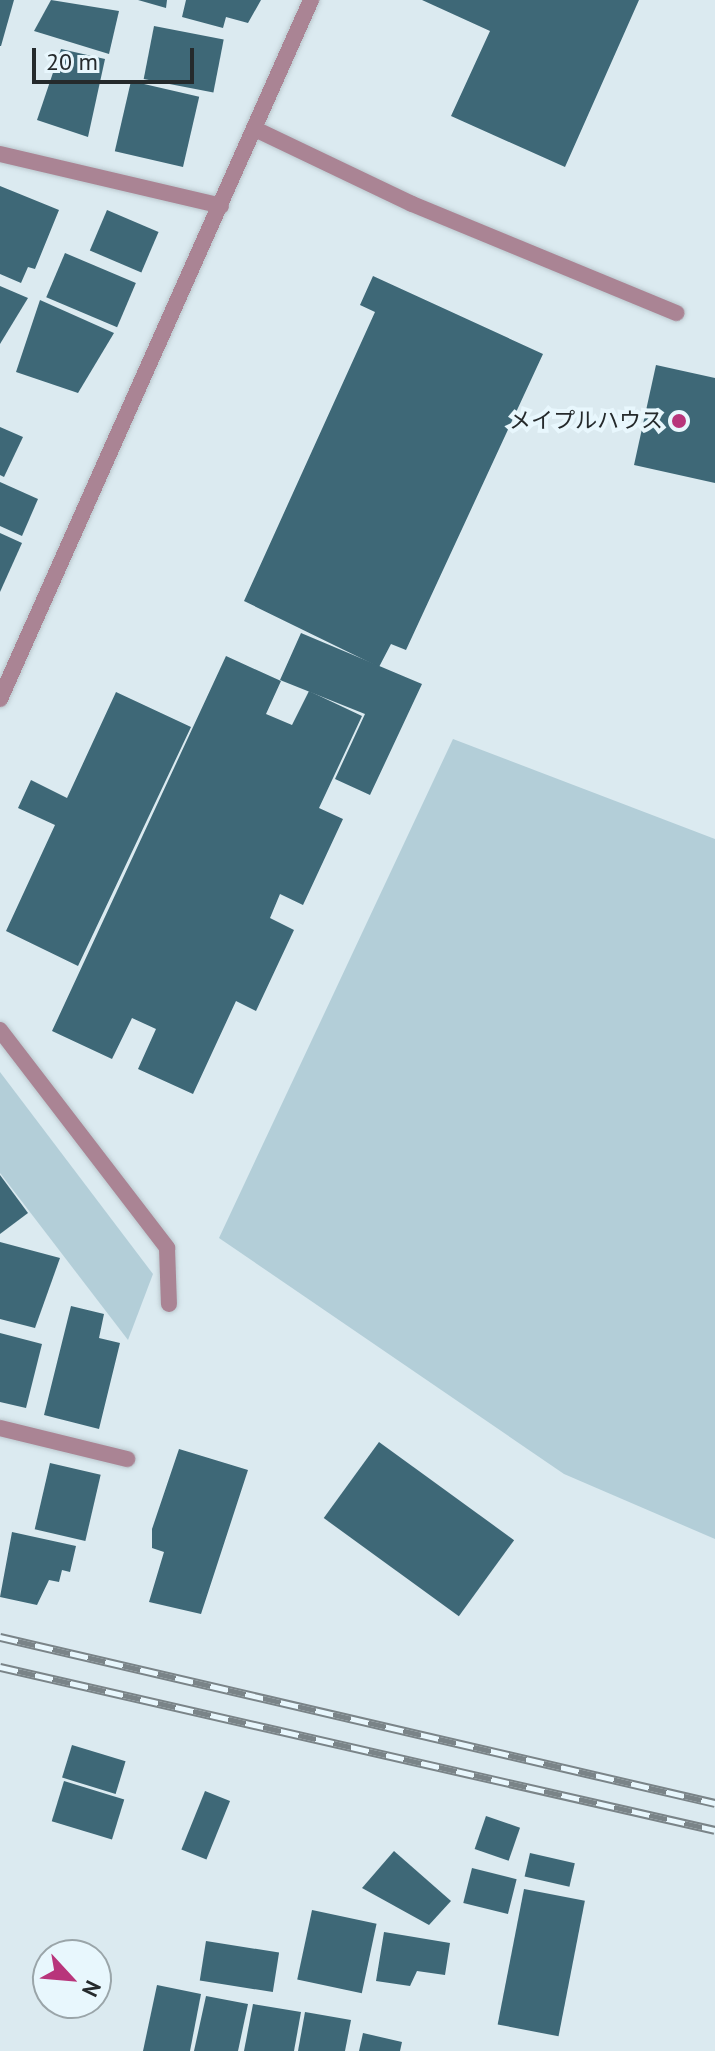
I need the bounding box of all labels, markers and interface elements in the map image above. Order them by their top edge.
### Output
scale bar [36,32,198,82]
text: 20 m [46,46,98,77]
place label: メイプルハウス [509,408,663,434]
marker: メイプルハウス [670,412,688,430]
north arrow [32,1939,112,2019]
text: N [76,1976,108,2001]

